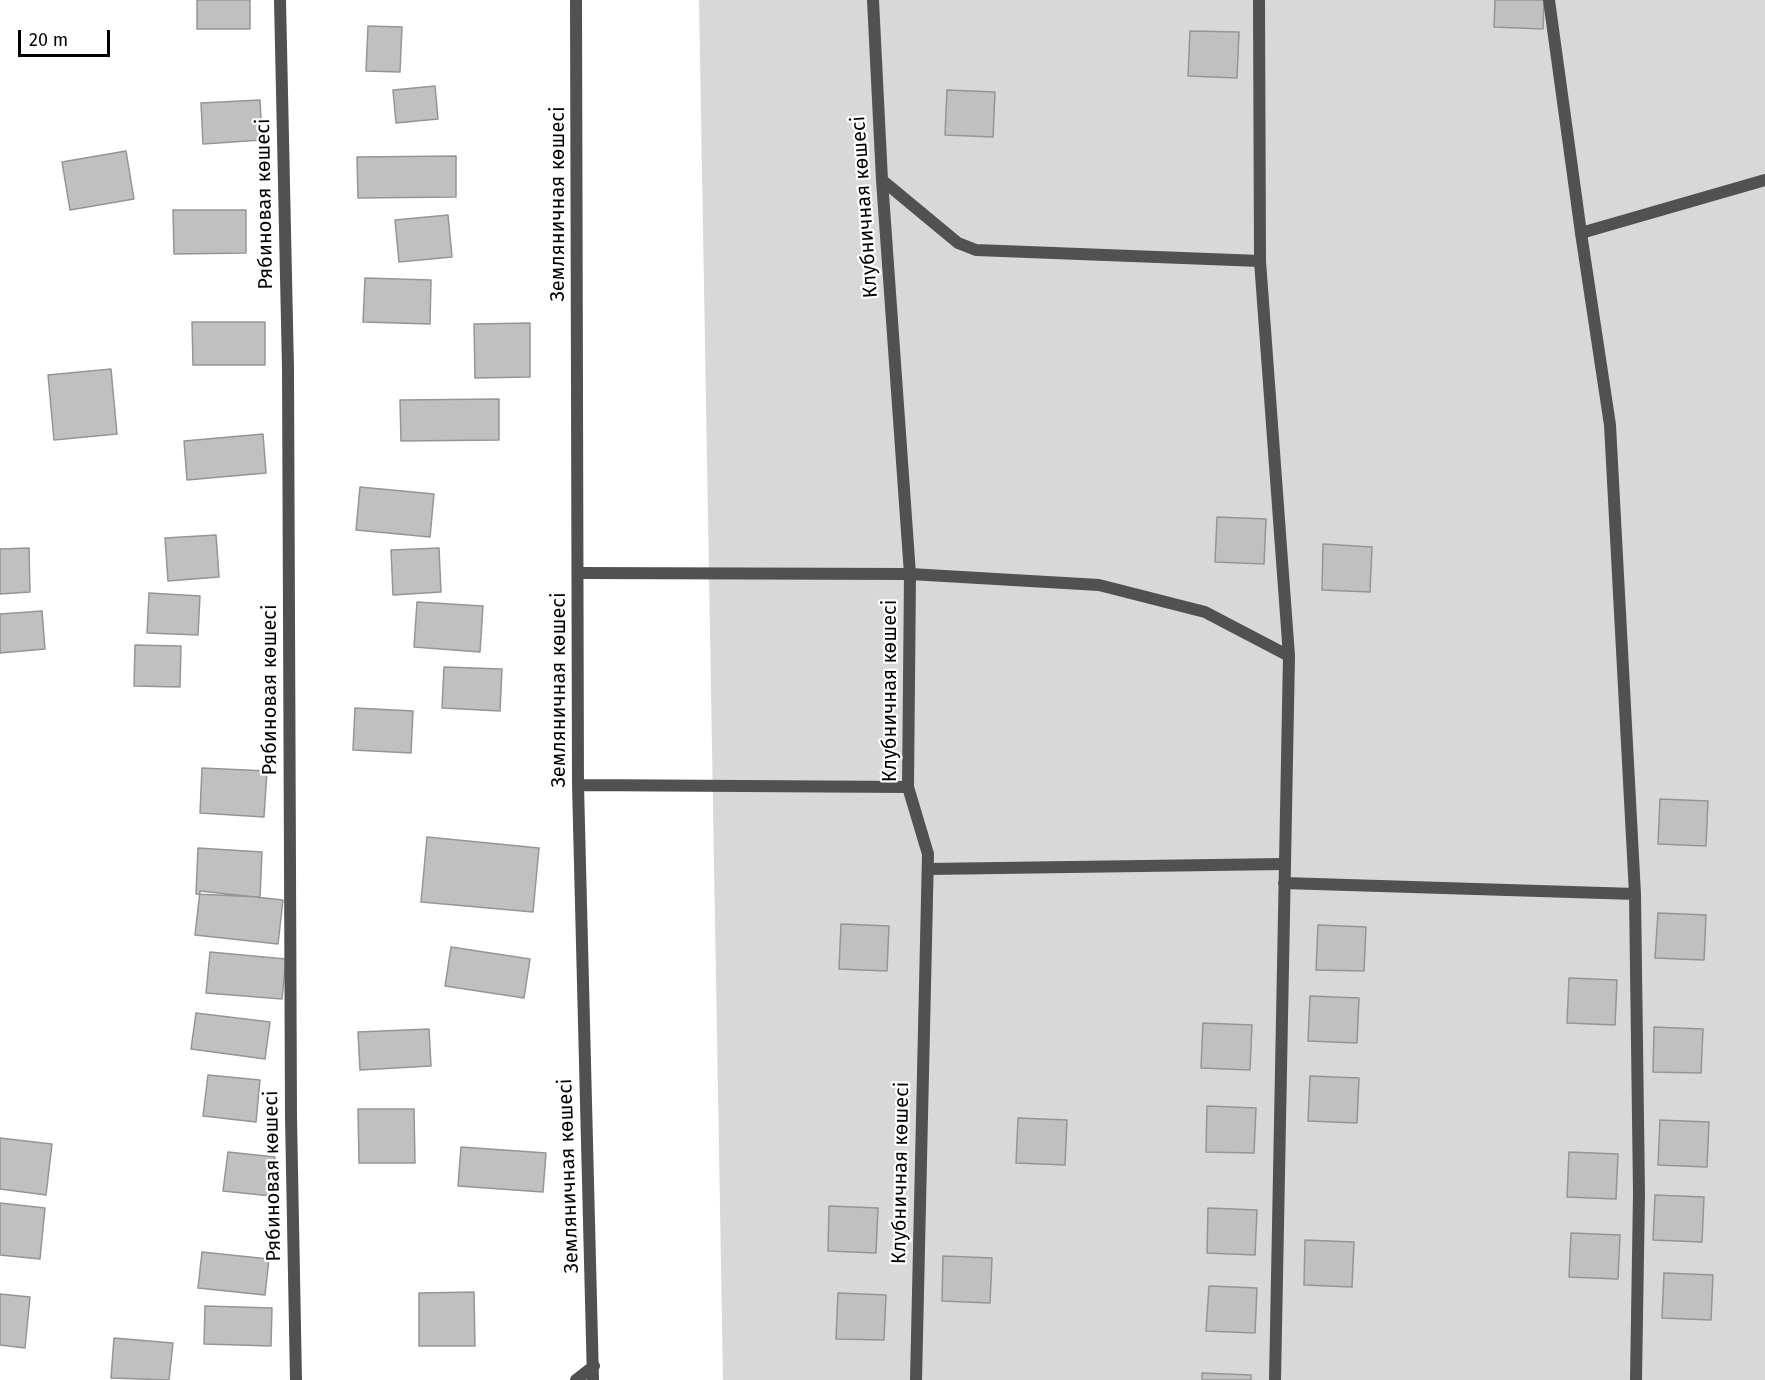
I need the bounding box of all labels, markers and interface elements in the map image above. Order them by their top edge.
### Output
scale bar [21,18,112,56]
text: 20 m [29,29,68,51]
street label: Земляничная көшесі [546,106,570,302]
street label: Клубничная көшесі [847,115,883,299]
street label: Рябиновая көшесі [252,118,278,290]
street label: Земляничная көшесі [547,592,571,788]
street label: Клубничная көшесі [878,600,902,782]
street label: Рябиновая көшесі [258,604,282,776]
street label: Земляничная көшесі [554,1078,584,1274]
street label: Клубничная көшесі [887,1082,915,1264]
street label: Рябиновая көшесі [260,1090,286,1262]

